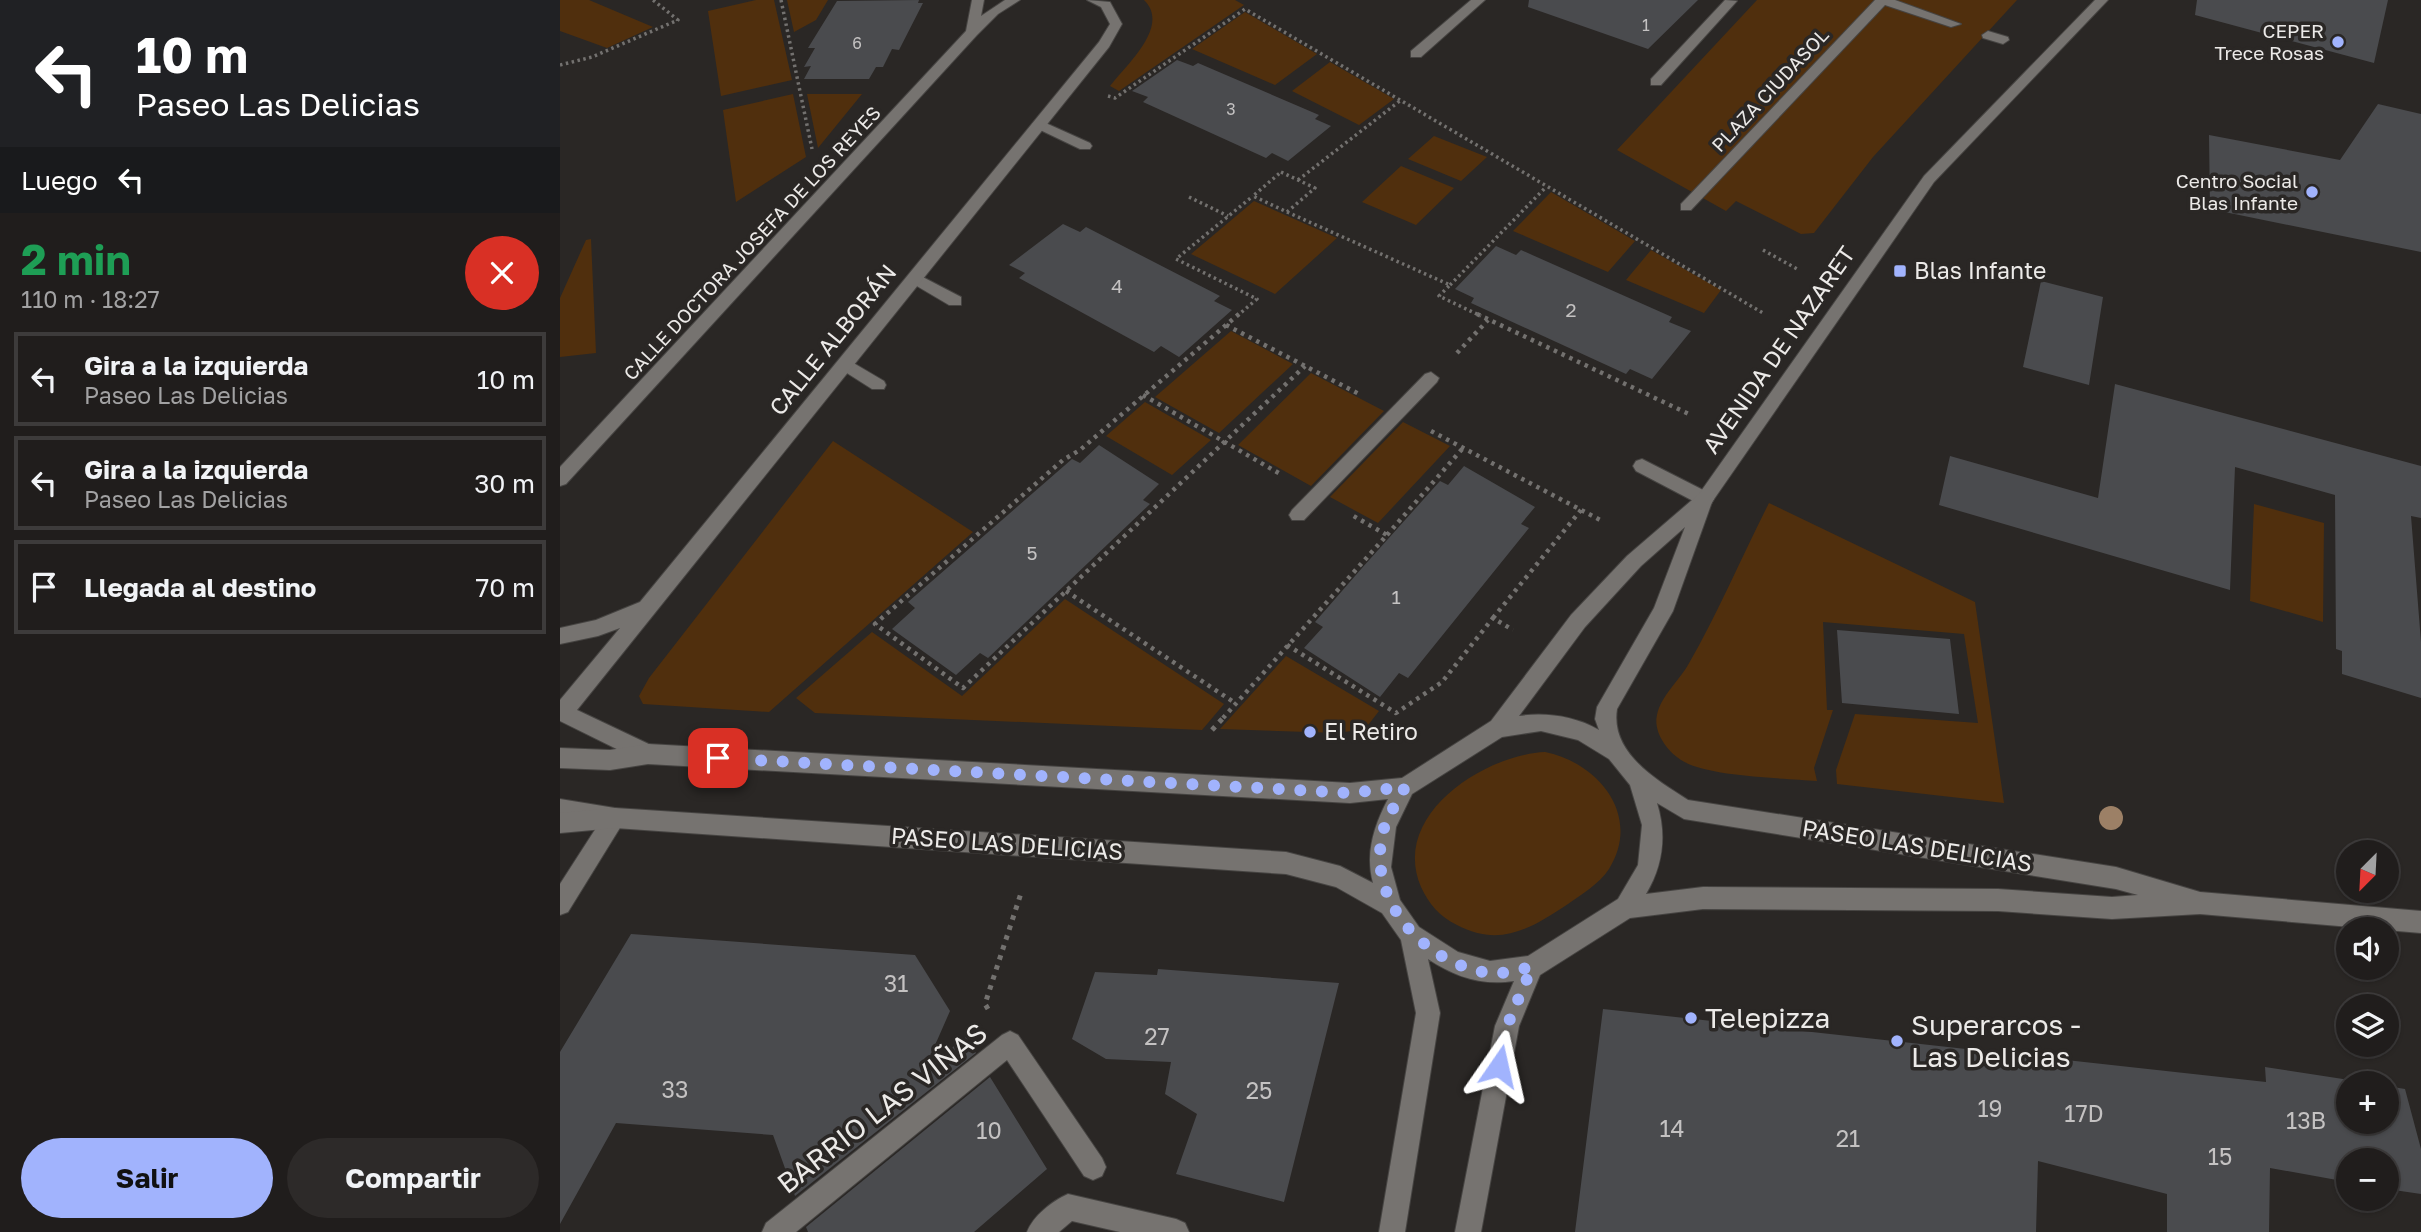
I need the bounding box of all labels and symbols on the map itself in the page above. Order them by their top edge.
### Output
house number: 1 [1642,15,1650,35]
place label: CEPER Trece Rosas [2215,19,2324,64]
street label: PLAZA CIUDASOL [1706,23,1833,156]
house number: 6 [852,33,862,53]
marker: CEPER Trece Rosas [2330,34,2346,50]
house number: 3 [1226,99,1236,119]
street label: CALLE DOCTORA JOSEFA DE LOS REYES [618,101,885,384]
place label: Centro Social Blas Infante [2176,169,2298,214]
marker: Centro Social Blas Infante [2304,184,2320,200]
street label: AVENIDA DE NAZARET [1696,240,1860,458]
place label: Blas Infante [1914,256,2046,284]
street label: CALLE ALBORÁN [763,258,902,420]
marker: Blas Infante [1892,263,1908,279]
house number: 4 [1111,274,1123,297]
house number: 2 [1565,298,1577,321]
house number: 5 [1026,541,1038,564]
house number: 1 [1391,585,1401,608]
place label: El Retiro [1324,717,1418,745]
marker: El Retiro [1302,724,1318,740]
pin [688,728,748,788]
street label: PASEO LAS DELICIAS [1800,813,2034,877]
street label: PASEO LAS DELICIAS [890,821,1124,865]
north arrow [2336,840,2399,903]
house number: 31 [884,969,908,997]
place label: Telepizza [1705,1001,1830,1034]
place label: Superarcos - Las Delicias [1911,1008,2081,1073]
marker: Telepizza [1683,1010,1699,1026]
street label: BARRIO LAS VIÑAS [770,1015,993,1200]
house number: 27 [1144,1022,1170,1050]
position arrow [1462,1029,1536,1103]
marker: Superarcos - Las Delicias [1889,1033,1905,1049]
house number: 33 [662,1075,688,1103]
house number: 25 [1246,1076,1272,1104]
house number: 19 [1977,1094,2003,1122]
house number: 17D [2064,1099,2104,1127]
house number: 13B [2286,1106,2326,1134]
house number: 14 [1659,1114,1685,1142]
house number: 10 [976,1116,1002,1144]
house number: 21 [1836,1124,1860,1152]
house number: 15 [2208,1142,2232,1170]

